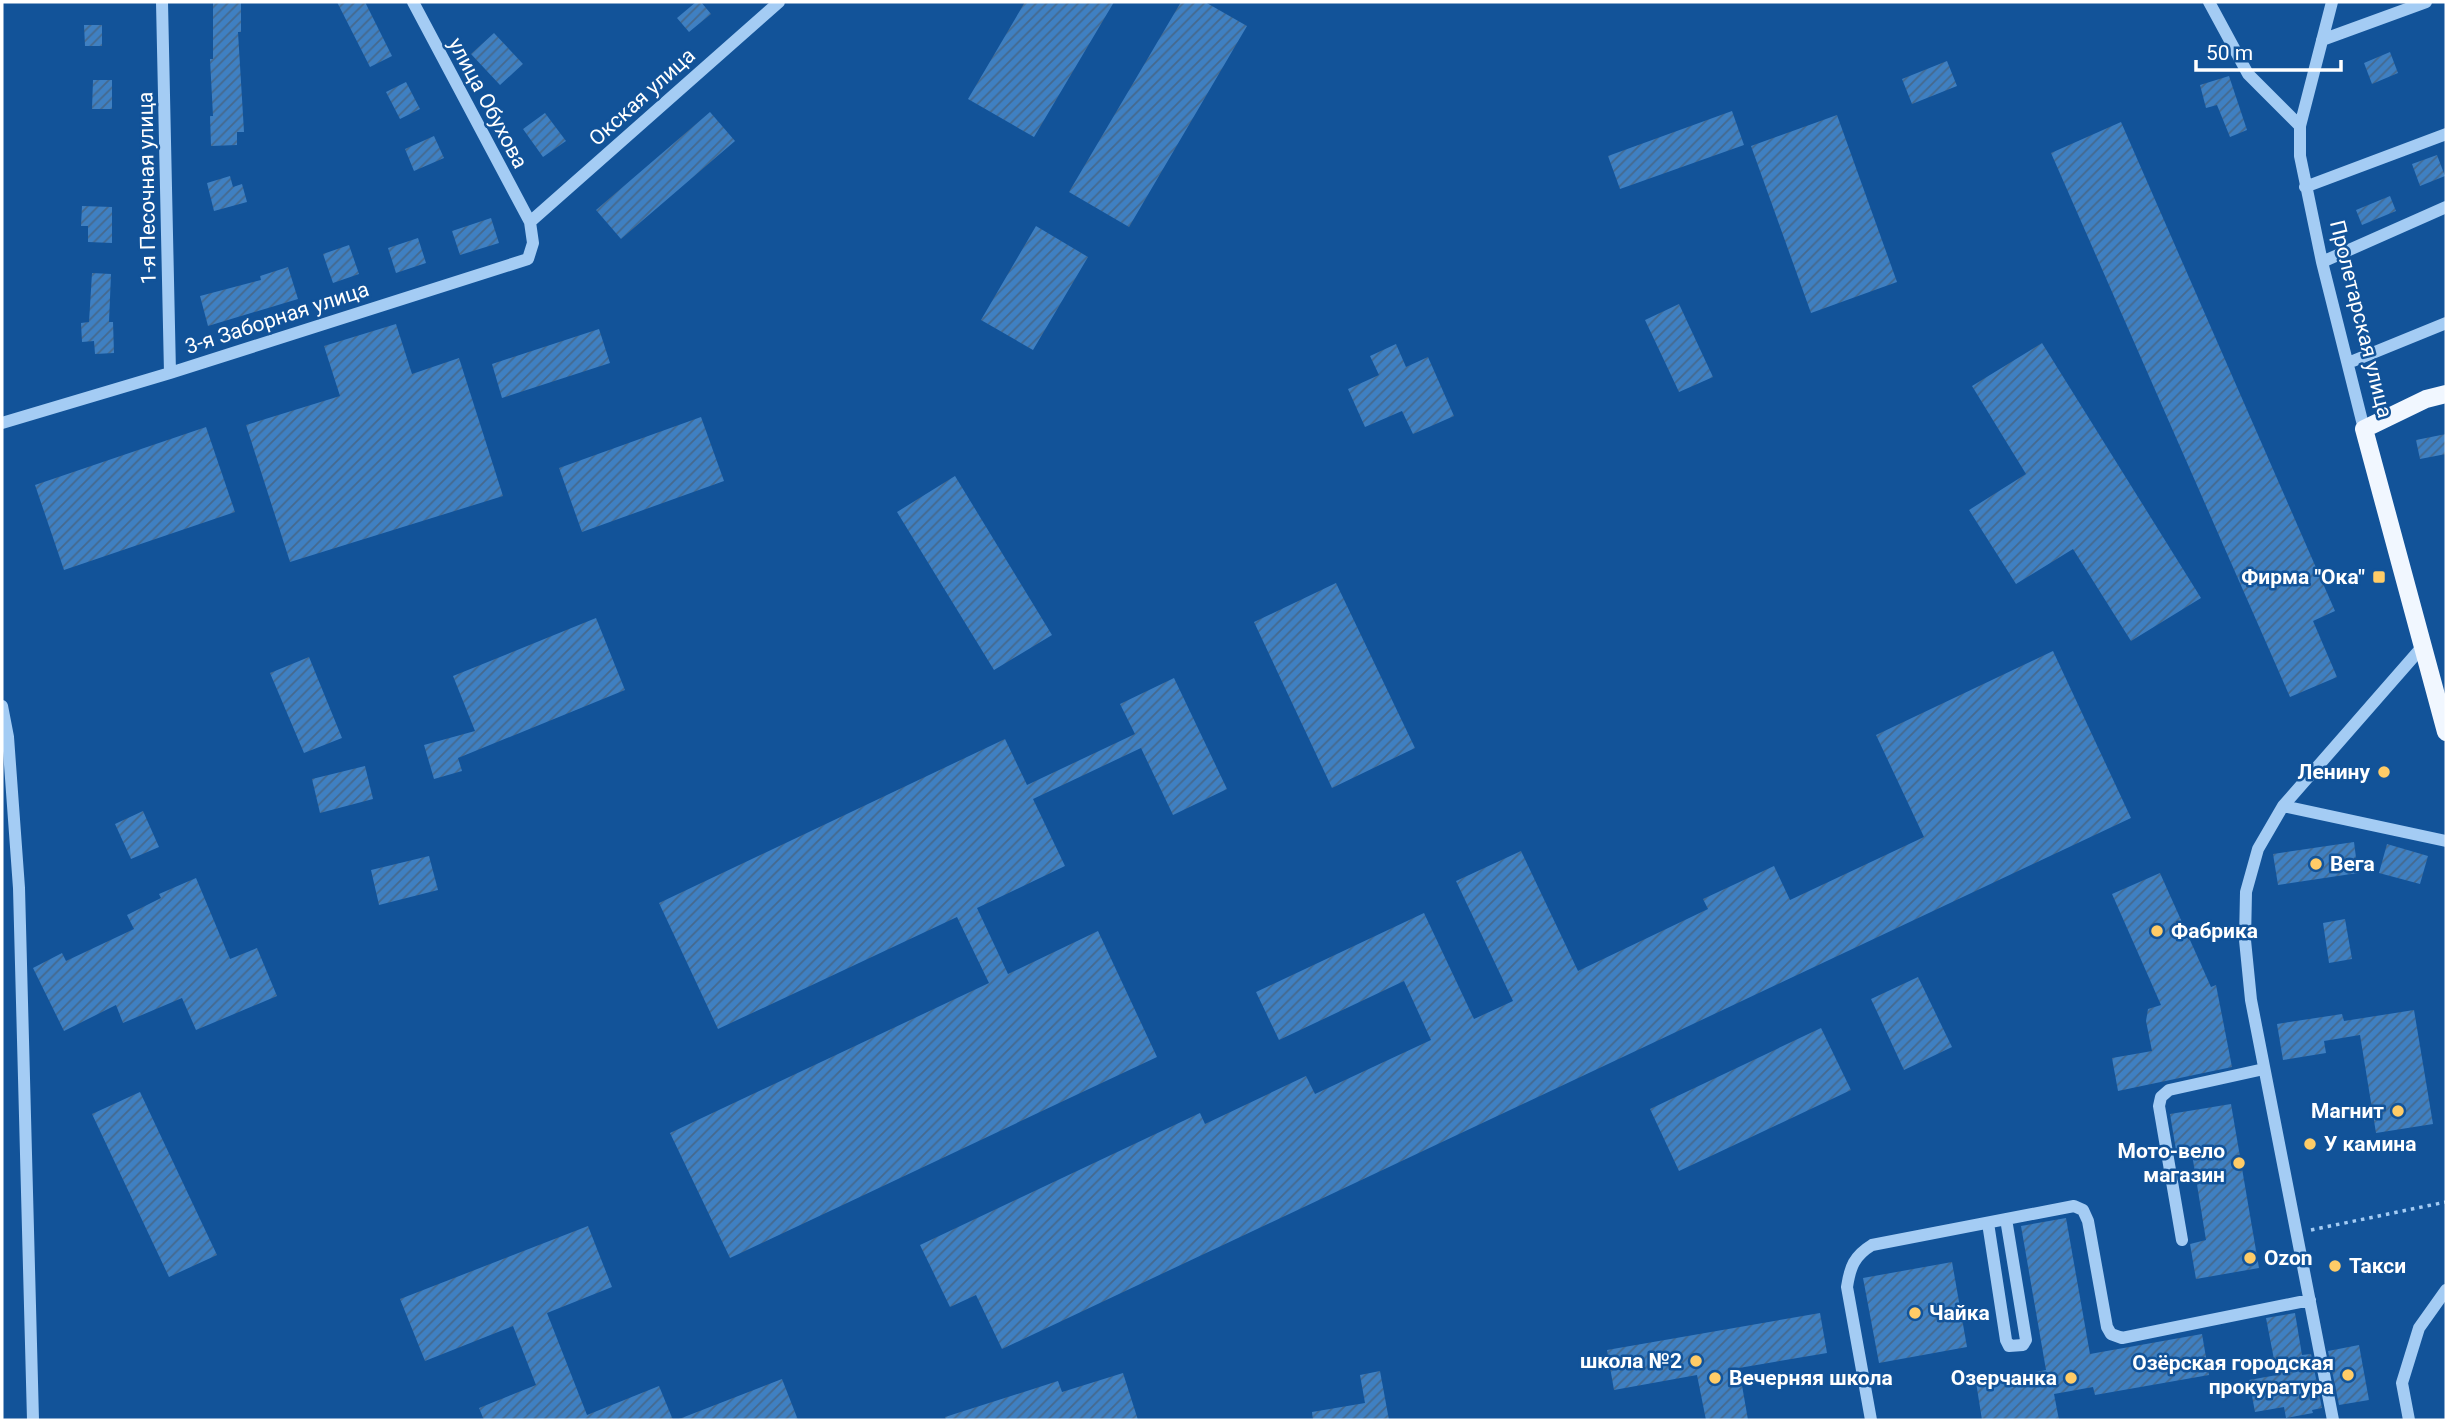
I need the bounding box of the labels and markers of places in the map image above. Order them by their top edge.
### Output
place label: Фирма "Ока" [2241,565,2365,589]
marker: Фирма "Ока" [2371,569,2387,585]
place label: Ленину [2298,760,2370,784]
marker: Ленину [2376,764,2392,780]
place label: Вега [2330,852,2375,876]
marker: Вега [2308,856,2324,872]
place label: Фабрика [2171,919,2258,943]
marker: Фабрика [2149,923,2165,939]
place label: Магнит [2311,1099,2384,1123]
marker: Магнит [2390,1103,2406,1119]
place label: У камина [2324,1132,2417,1156]
marker: У камина [2302,1136,2318,1152]
place label: Мото-вело магазин [2118,1139,2225,1187]
marker: Мото-вело магазин [2231,1155,2247,1171]
place label: Ozon [2264,1246,2313,1270]
marker: Ozon [2242,1250,2258,1266]
place label: Такси [2349,1254,2406,1278]
marker: Такси [2327,1258,2343,1274]
place label: Чайка [1929,1301,1990,1325]
marker: Чайка [1907,1305,1923,1321]
place label: школа №2 [1580,1349,1682,1373]
place label: Озёрская городская прокуратура [2132,1351,2334,1399]
marker: школа №2 [1688,1353,1704,1369]
place label: Вечерняя школа [1729,1366,1893,1390]
place label: Озерчанка [1951,1366,2057,1390]
marker: Озёрская городская прокуратура [2340,1367,2356,1383]
marker: Вечерняя школа [1707,1370,1723,1386]
marker: Озерчанка [2063,1370,2079,1386]

